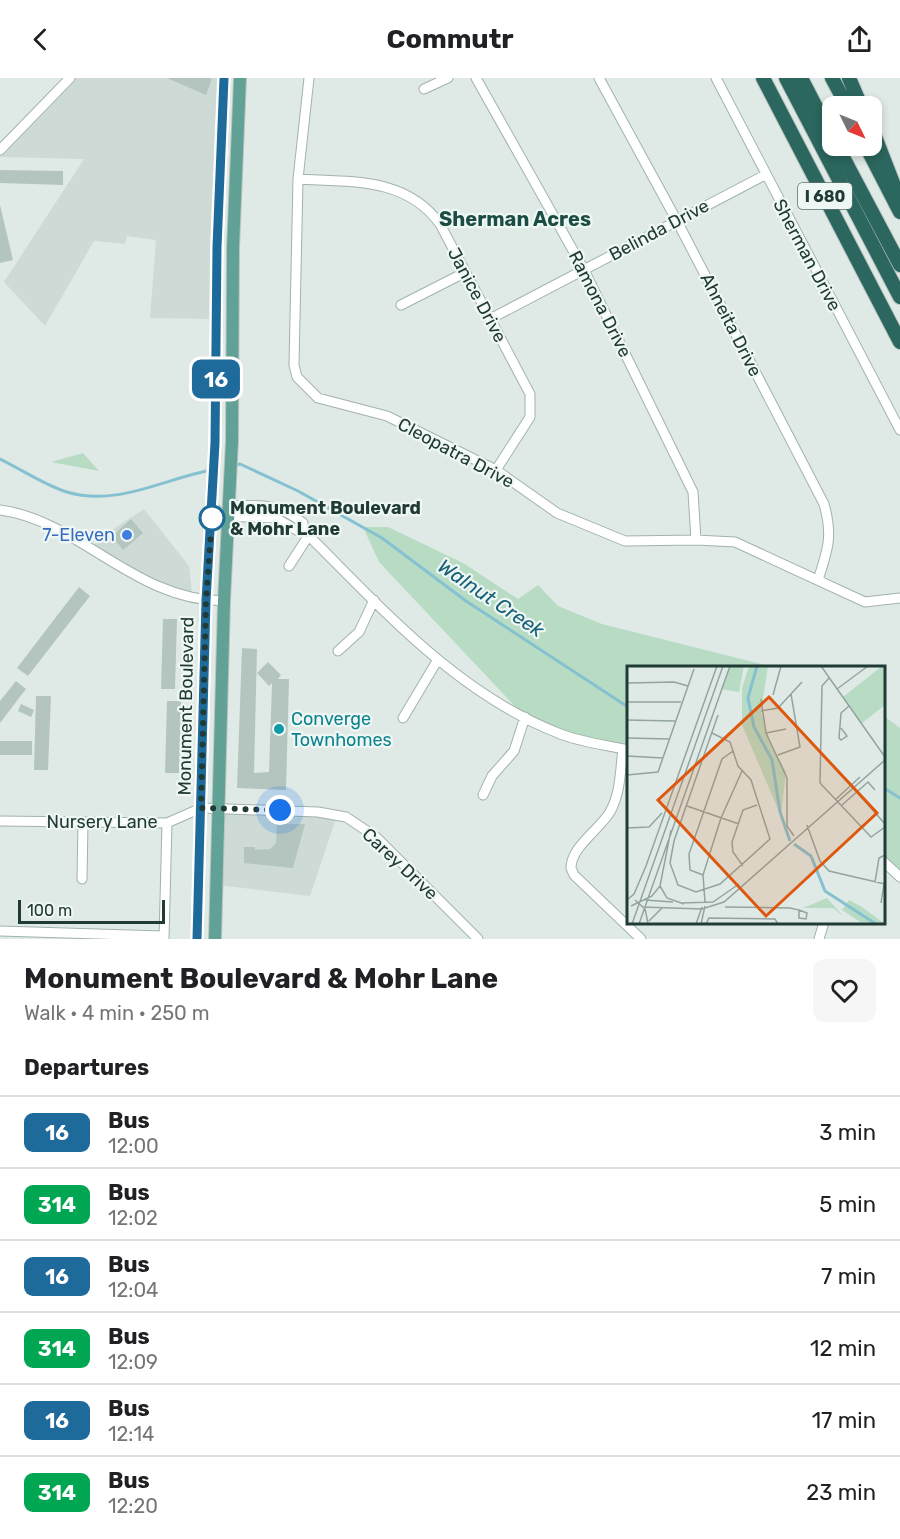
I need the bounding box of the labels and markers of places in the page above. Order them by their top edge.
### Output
place label: Monument Boulevard & Mohr Lane [230,497,421,540]
marker: Monument Boulevard & Mohr Lane [199,505,225,531]
place label: 7-Eleven [42,524,115,546]
marker: 7-Eleven [120,528,134,542]
place label: Converge Townhomes [291,708,392,751]
marker: Converge Townhomes [272,722,286,736]

